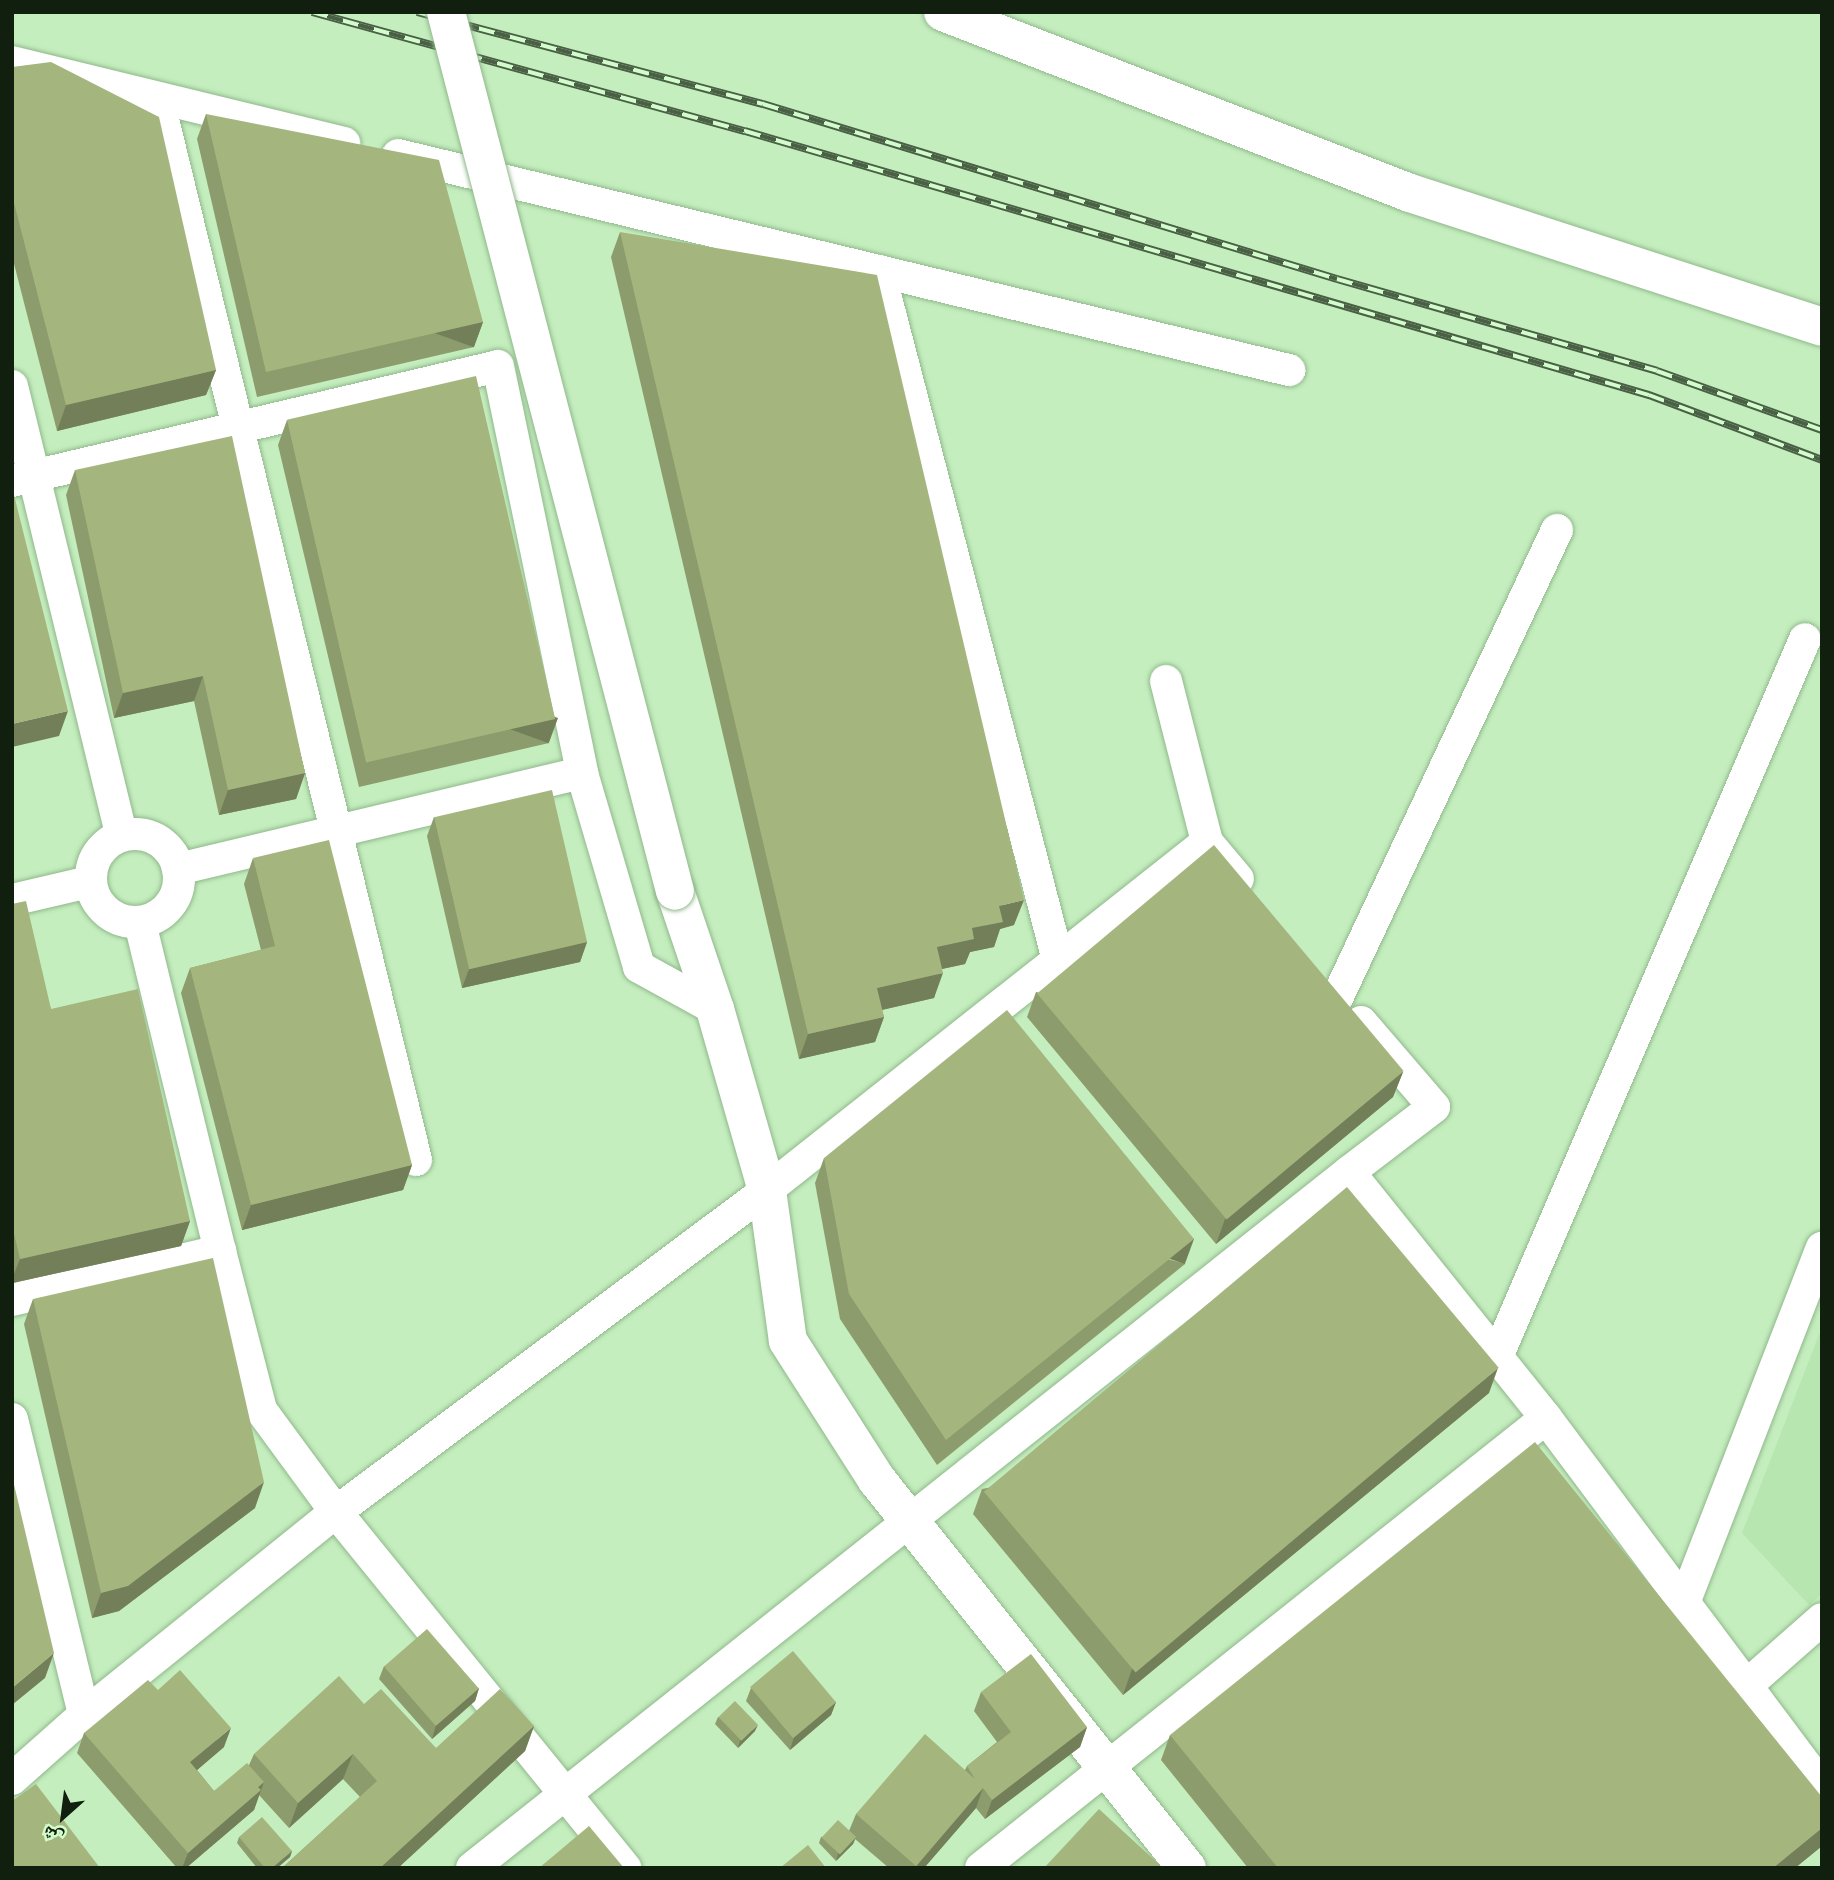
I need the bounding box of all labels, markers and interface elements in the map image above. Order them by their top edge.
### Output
north arrow [28,1782,98,1852]
text: ش [38,1819,68,1853]

